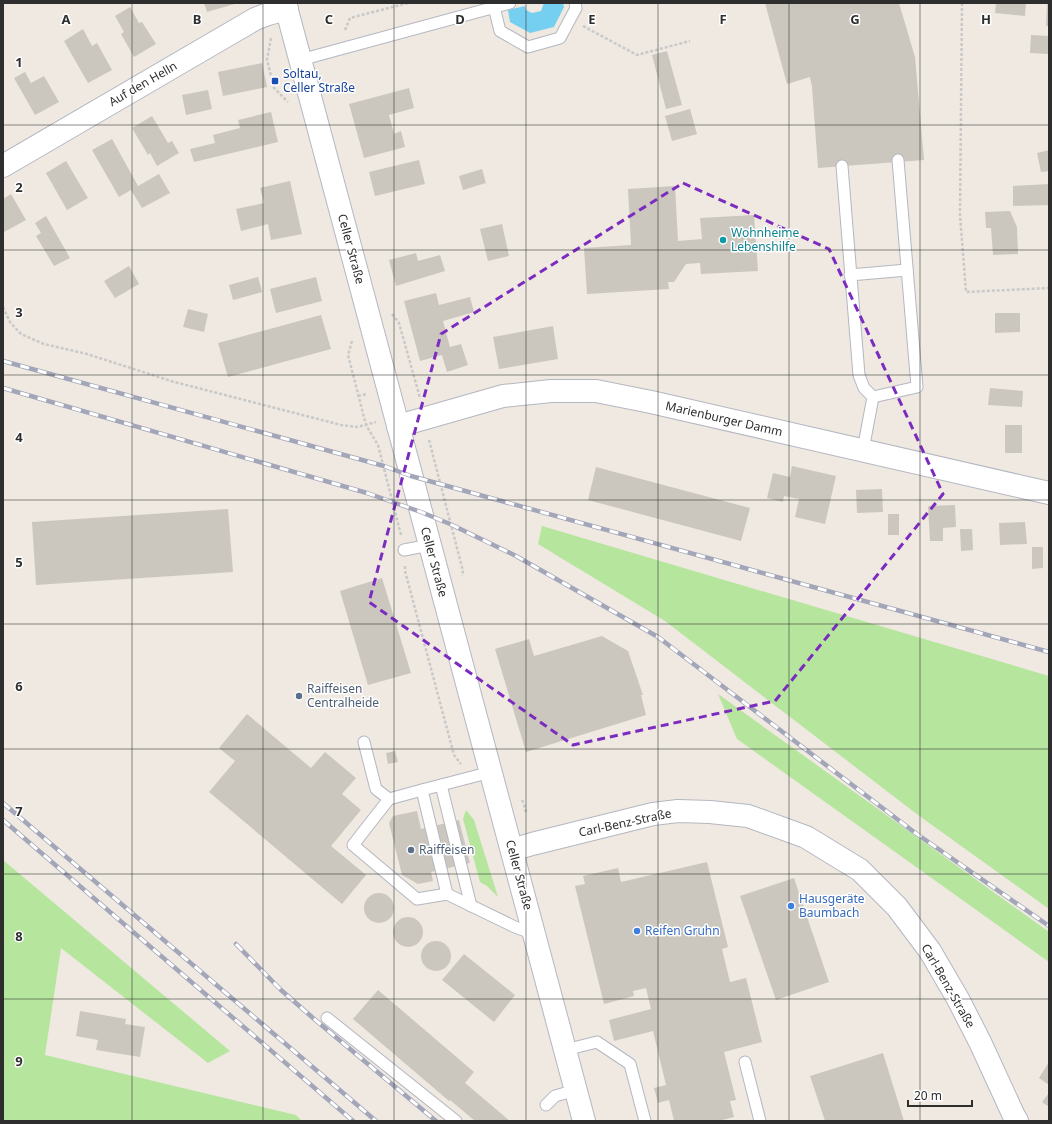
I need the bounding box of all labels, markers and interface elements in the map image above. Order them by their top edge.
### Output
text: A [62,10,71,28]
text: B [193,10,201,28]
text: C [325,10,333,28]
text: D [455,10,465,28]
text: E [588,10,596,28]
text: F [719,10,727,28]
text: G [850,10,860,28]
text: H [981,10,991,28]
text: 1 [15,53,23,71]
street label: Auf den Helln [105,57,180,110]
place label: Soltau, Celler Straße [283,65,355,96]
marker: Soltau, Celler Straße [270,76,280,86]
text: 2 [15,178,23,196]
street label: Celler Straße [334,212,369,286]
place label: Wohnheime Lebenshilfe [731,224,800,255]
marker: Wohnheime Lebenshilfe [718,235,728,245]
text: 3 [15,303,23,321]
street label: Marienburger Damm [664,397,784,440]
text: 4 [15,428,23,446]
street label: Celler Straße [417,525,452,599]
text: 5 [15,553,23,571]
text: 6 [15,677,23,695]
place label: Raiffeisen Centralheide [307,680,379,711]
marker: Raiffeisen Centralheide [294,691,304,701]
text: 7 [15,802,23,820]
street label: Carl-Benz-Straße [577,804,673,841]
street label: Celler Straße [502,838,537,912]
place label: Raiffeisen [419,841,474,858]
marker: Raiffeisen [406,845,416,855]
place label: Hausgeräte Baumbach [799,890,865,921]
marker: Hausgeräte Baumbach [786,901,796,911]
place label: Reifen Gruhn [645,922,720,939]
marker: Reifen Gruhn [632,926,642,936]
text: 8 [15,927,23,945]
street label: Carl-Benz-Straße [917,941,980,1031]
text: 9 [15,1052,23,1070]
scale bar [908,1082,972,1108]
text: 20 m [914,1087,942,1104]

